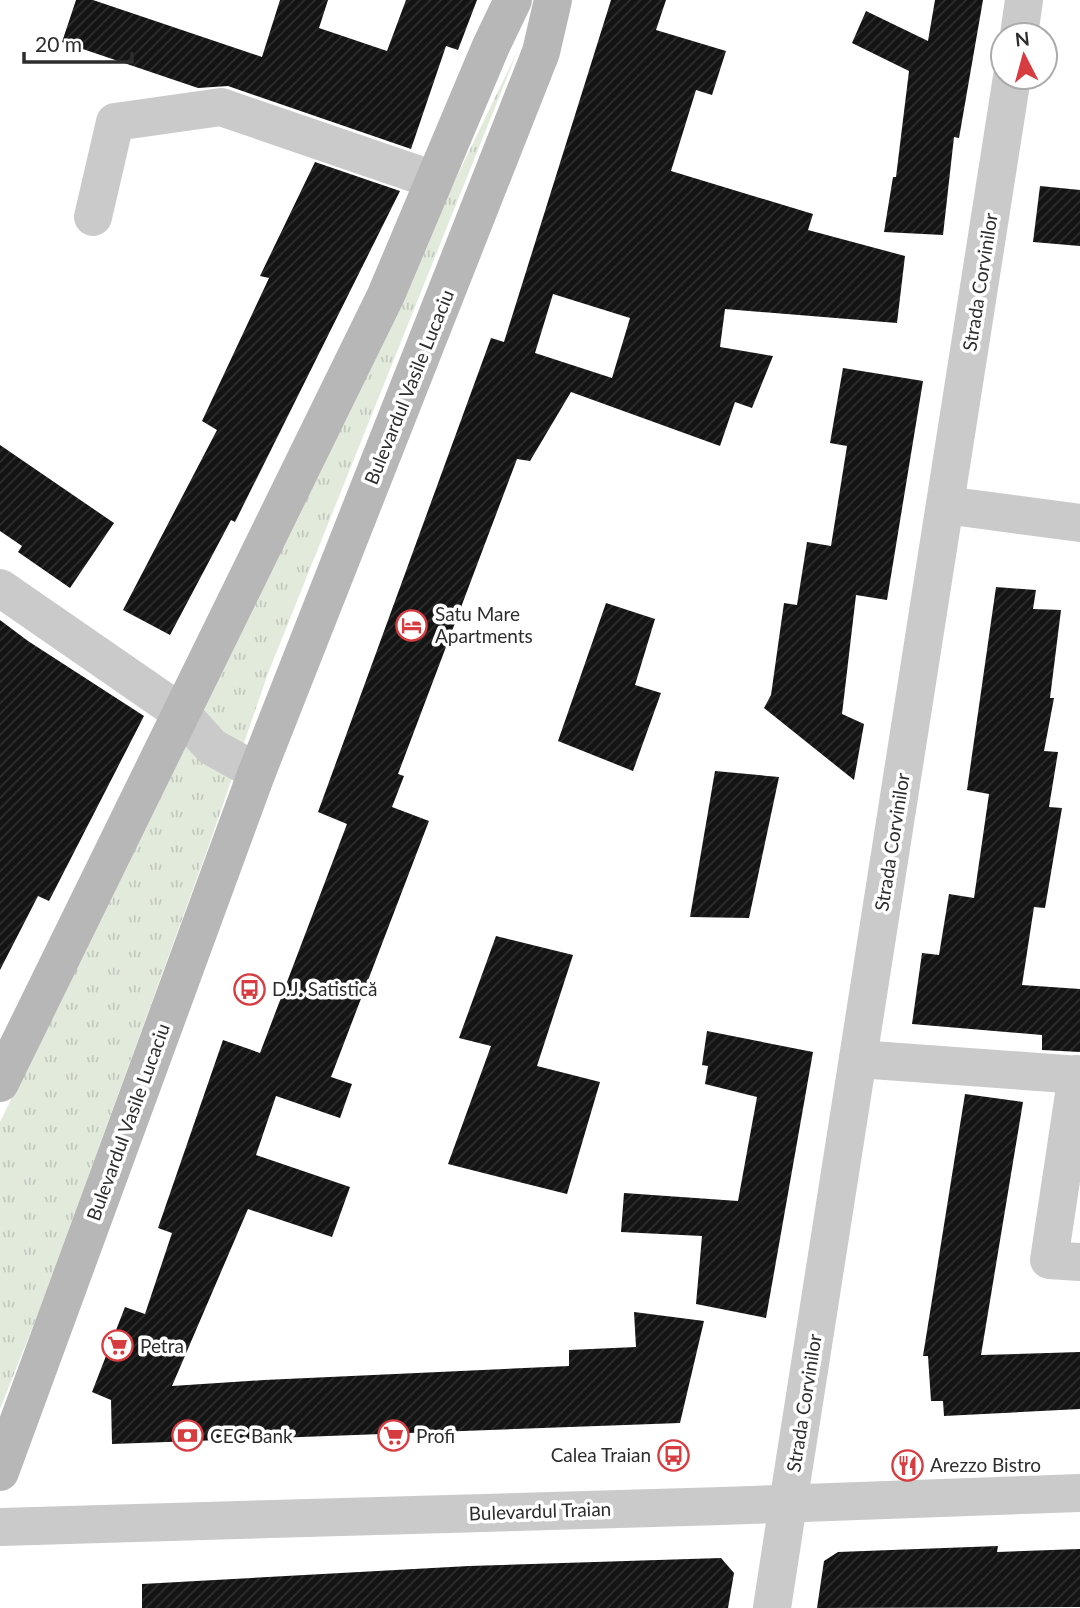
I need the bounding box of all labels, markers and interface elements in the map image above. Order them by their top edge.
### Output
scale bar [24,21,133,65]
north arrow [989,21,1059,91]
text: N [1014,26,1031,51]
text: 20 m [35,31,82,56]
street label: Strada Corvinilor [957,211,1002,353]
street label: Bulevardul Vasile Lucaciu [359,286,458,488]
place label: Satu Mare Apartments [435,602,533,647]
hotel icon: Satu Mare Apartments [395,608,429,642]
street label: Strada Corvinilor [869,771,914,913]
bus stop icon: D.J. Satistică [232,972,266,1006]
place label: D.J. Satistică [272,977,377,1000]
street label: Bulevardul Vasile Lucaciu [81,1020,174,1224]
supermarket icon: Petra [100,1329,134,1363]
street label: Strada Corvinilor [781,1332,826,1474]
place label: Petra [140,1334,184,1357]
bank icon: CEC Bank [170,1419,204,1453]
supermarket icon: Profi [376,1419,410,1453]
place label: CEC Bank [210,1424,293,1447]
place label: Profi [416,1424,455,1447]
bus stop icon: Calea Traian [657,1438,691,1472]
place label: Calea Traian [551,1443,651,1466]
restaurant icon: Arezzo Bistro [890,1448,924,1482]
place label: Arezzo Bistro [930,1453,1041,1476]
street label: Bulevardul Traian [468,1497,612,1524]

